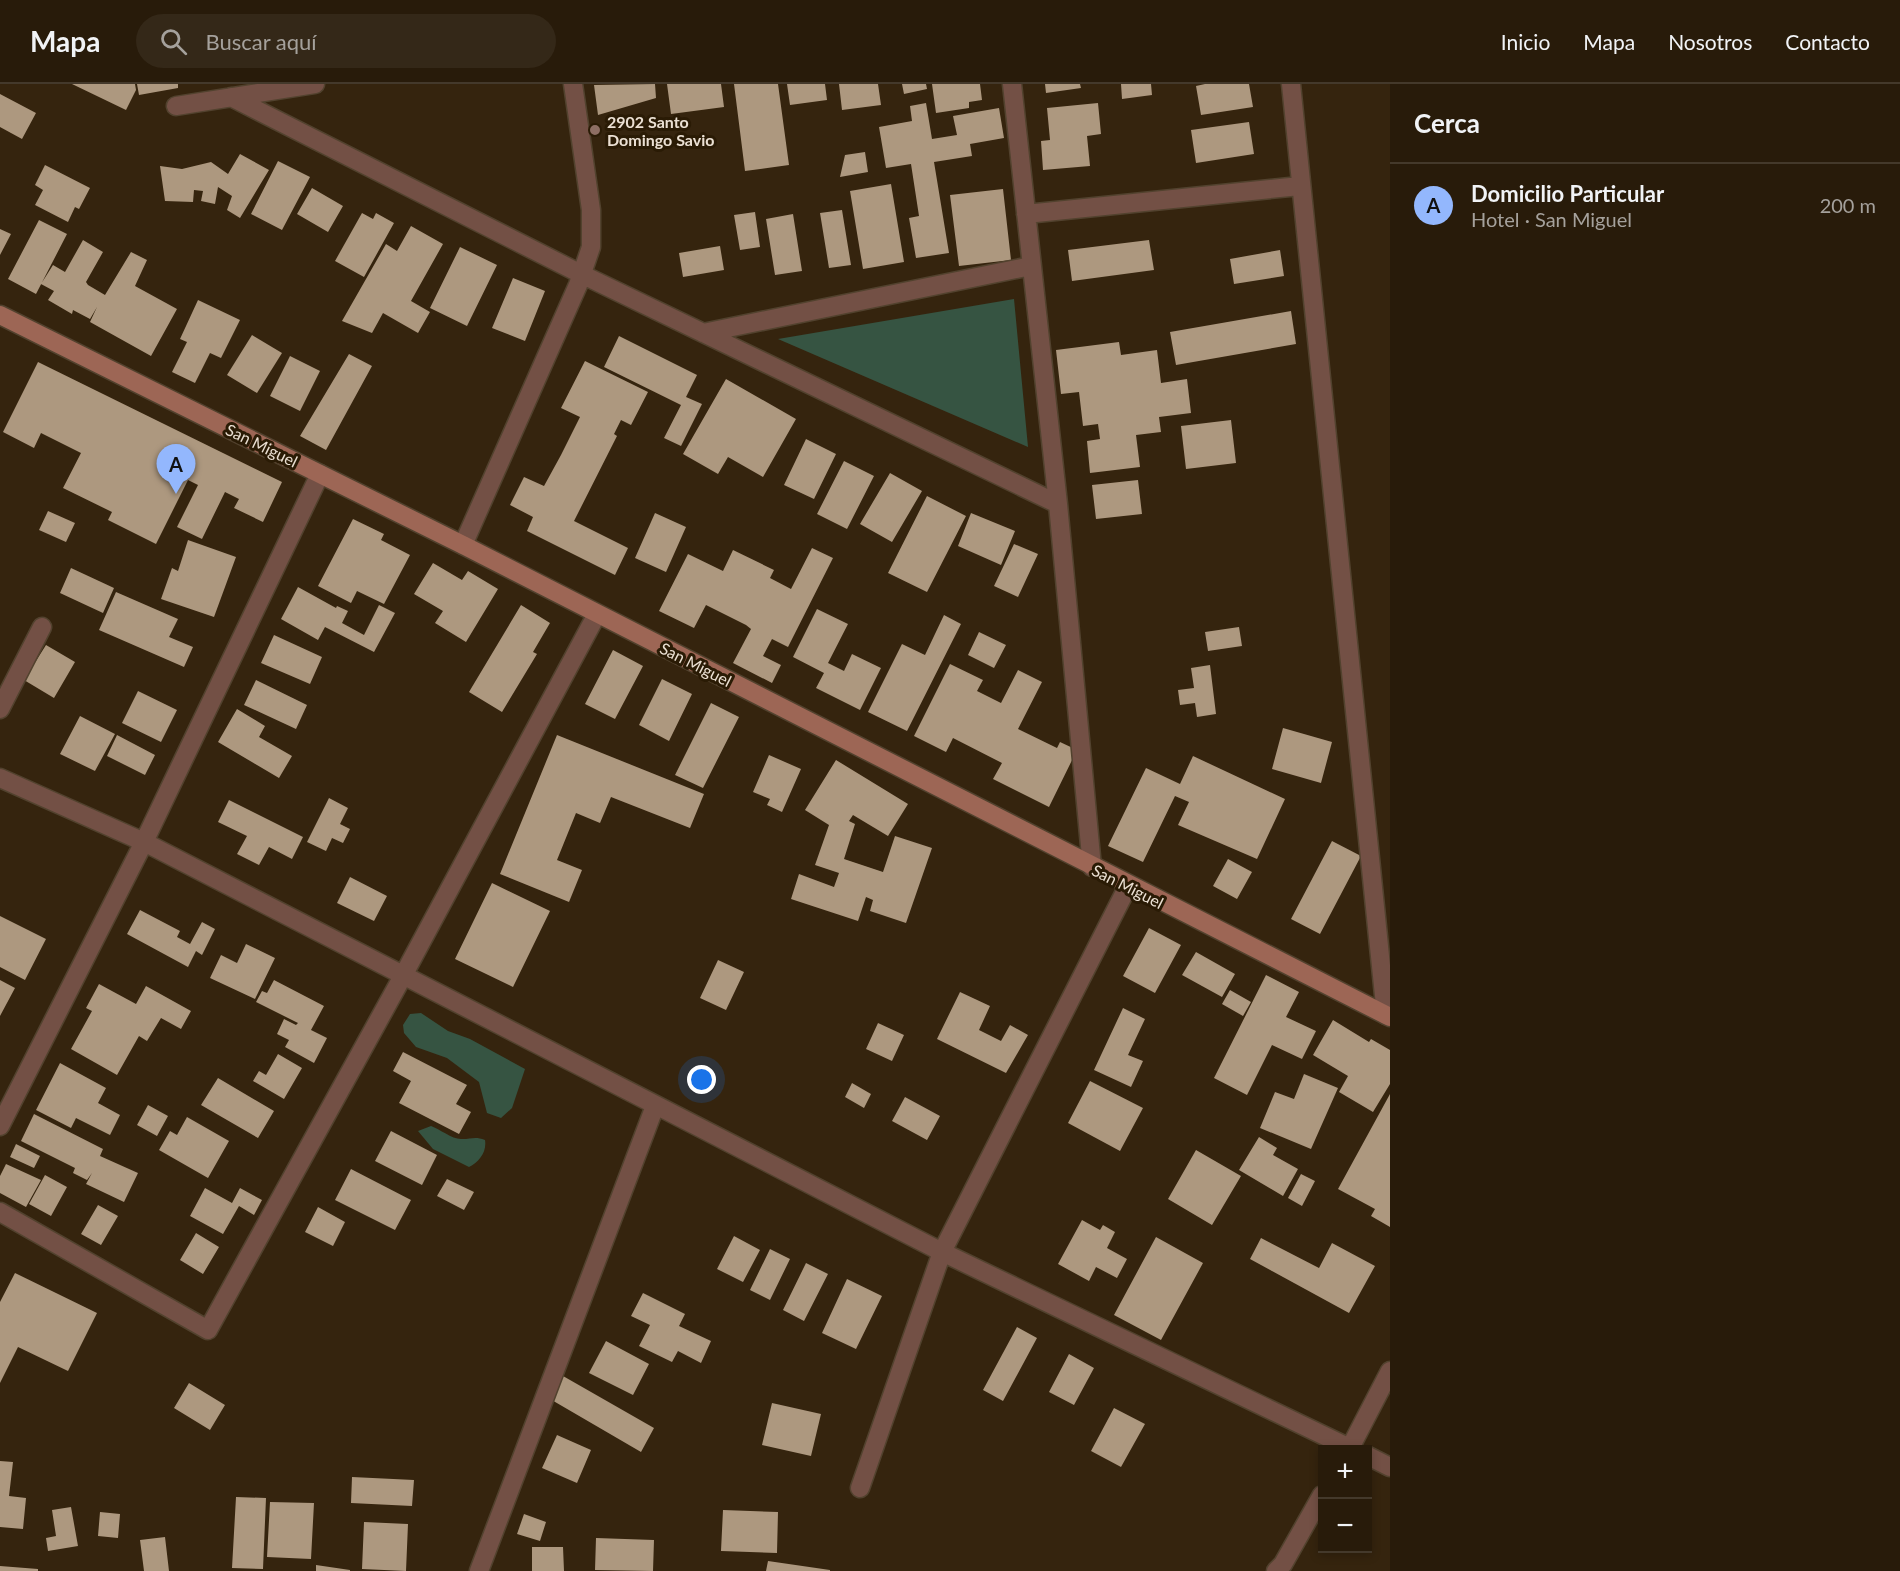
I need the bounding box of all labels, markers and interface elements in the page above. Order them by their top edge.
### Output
search box [136,14,556,68]
text: Mapa [30,24,100,58]
icon: search [157,25,190,58]
text: Buscar aquí [205,28,317,55]
text: Inicio [1501,29,1550,54]
text: Mapa [1583,29,1635,54]
text: Nosotros [1668,29,1752,54]
text: Contacto [1785,29,1870,54]
text: Cerca [1414,107,1480,139]
place label: 2902 Santo Domingo Savio [607,112,714,149]
marker: 2902 Santo Domingo Savio [588,123,602,137]
text: Domicilio Particular [1471,180,1664,207]
text: A [1427,193,1440,217]
text: 200 m [1820,193,1876,217]
text: Hotel · San Miguel [1471,207,1632,231]
street label: San Miguel [223,419,301,471]
pin: A [156,444,195,494]
street label: San Miguel [657,638,735,690]
street label: San Miguel [1089,860,1167,912]
your location [687,1065,716,1094]
map controls [1318,1445,1372,1553]
button: + [1318,1445,1372,1499]
button: − [1318,1499,1372,1553]

